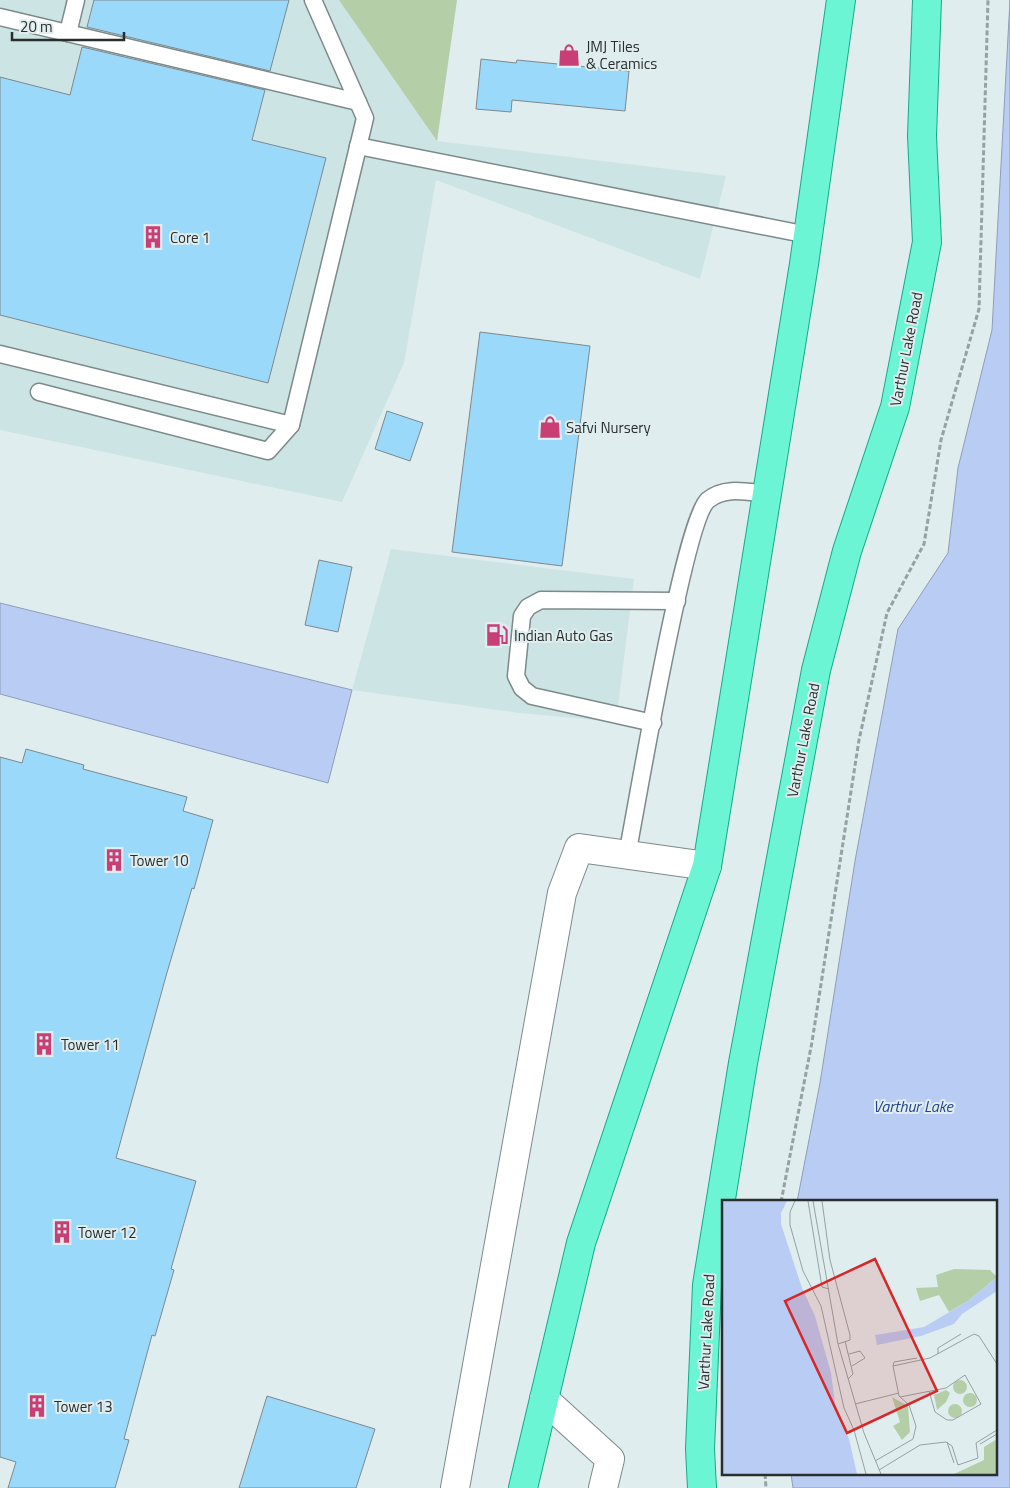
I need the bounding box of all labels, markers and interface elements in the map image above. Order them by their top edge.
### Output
scale bar [12,10,125,42]
text: 20 m [20,15,53,38]
place label: JMJ Tiles & Ceramics [586,35,657,75]
shop icon: JMJ Tiles & Ceramics [556,42,582,68]
building icon: Core 1 [140,224,166,250]
place label: Core 1 [170,226,210,249]
street label: Varthur Lake Road [884,290,928,408]
shop icon: Safvi Nursery [537,414,563,440]
place label: Safvi Nursery [566,416,651,439]
fuel station icon: Indian Auto Gas [484,622,510,648]
place label: Indian Auto Gas [514,624,613,647]
street label: Varthur Lake Road [781,681,825,799]
building icon: Tower 10 [101,847,127,873]
place label: Tower 10 [130,849,189,872]
building icon: Tower 11 [31,1031,57,1057]
place label: Tower 11 [61,1033,120,1056]
water label: Varthur Lake [873,1094,955,1118]
inset map [722,1200,998,1476]
building icon: Tower 12 [49,1219,75,1245]
place label: Tower 12 [78,1221,137,1244]
street label: Varthur Lake Road [691,1274,721,1390]
building icon: Tower 13 [24,1393,50,1419]
place label: Tower 13 [54,1395,113,1418]

